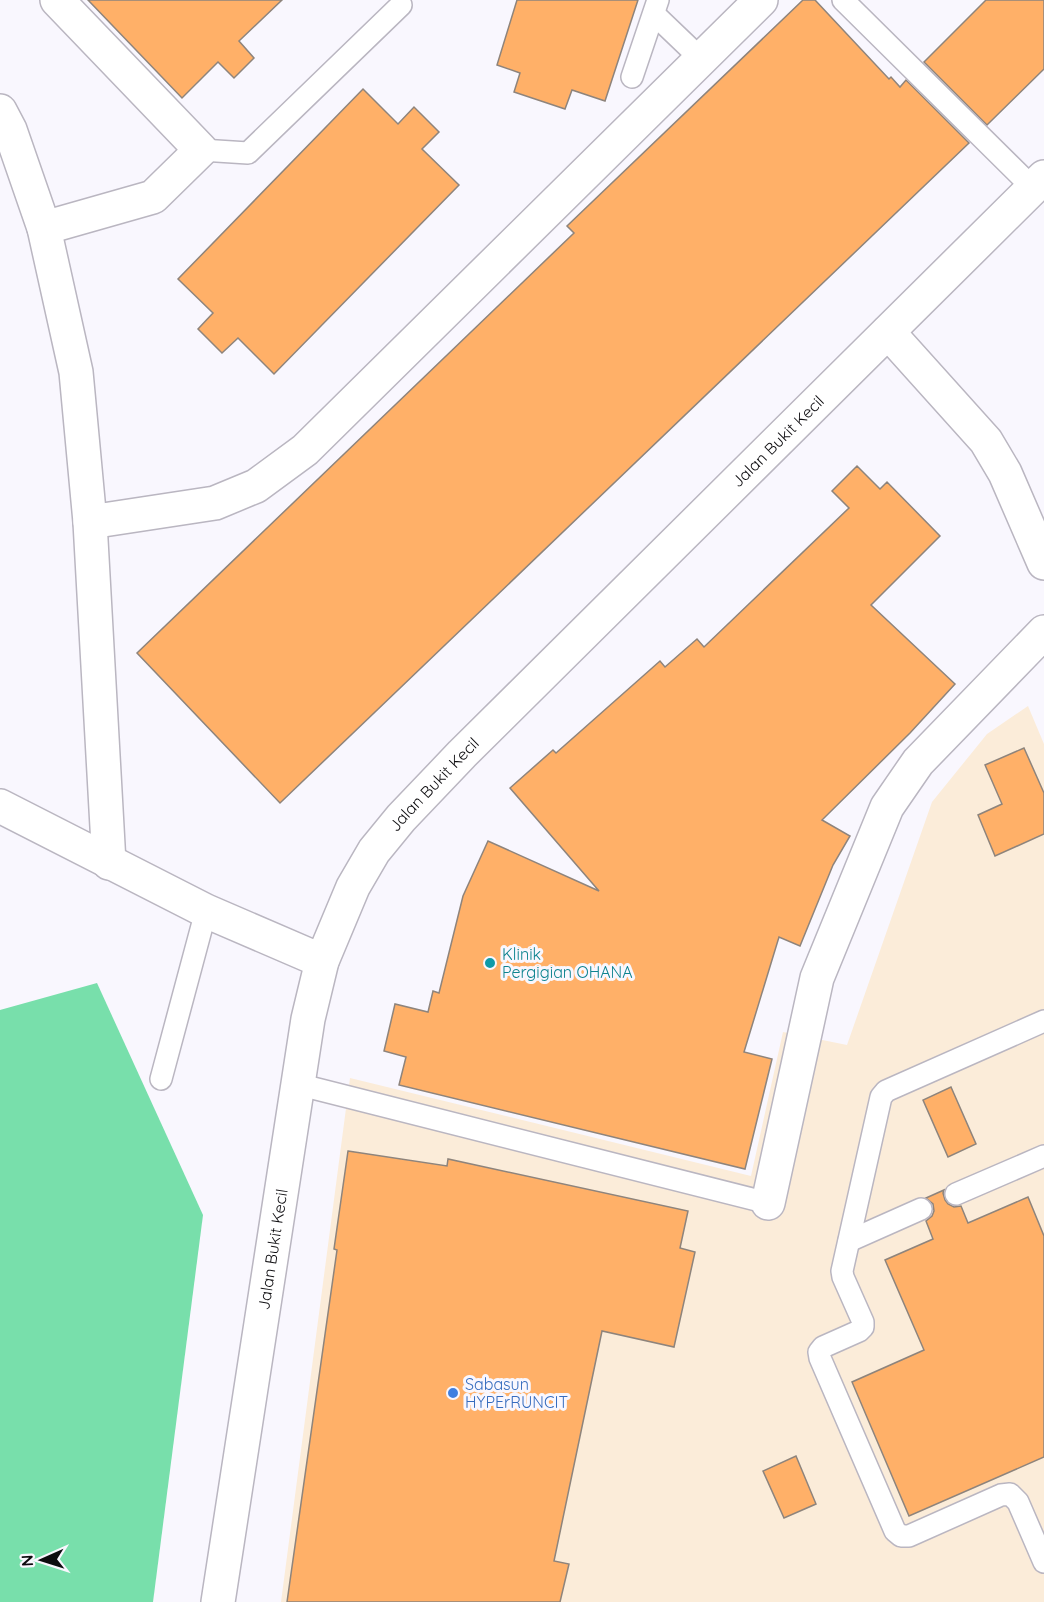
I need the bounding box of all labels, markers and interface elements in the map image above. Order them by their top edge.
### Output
street label: Jalan Bukit Kecil [727,391,828,491]
street label: Jalan Bukit Kecil [384,733,483,835]
place label: Klinik Pergigian OHANA [502,944,633,982]
marker: Klinik Pergigian OHANA [483,956,497,970]
street label: Jalan Bukit Kecil [253,1187,292,1311]
place label: Sabasun HYPErRUNCIT [465,1374,568,1412]
marker: Sabasun HYPErRUNCIT [446,1386,460,1400]
north arrow [12,1530,72,1590]
text: N [17,1554,37,1567]

